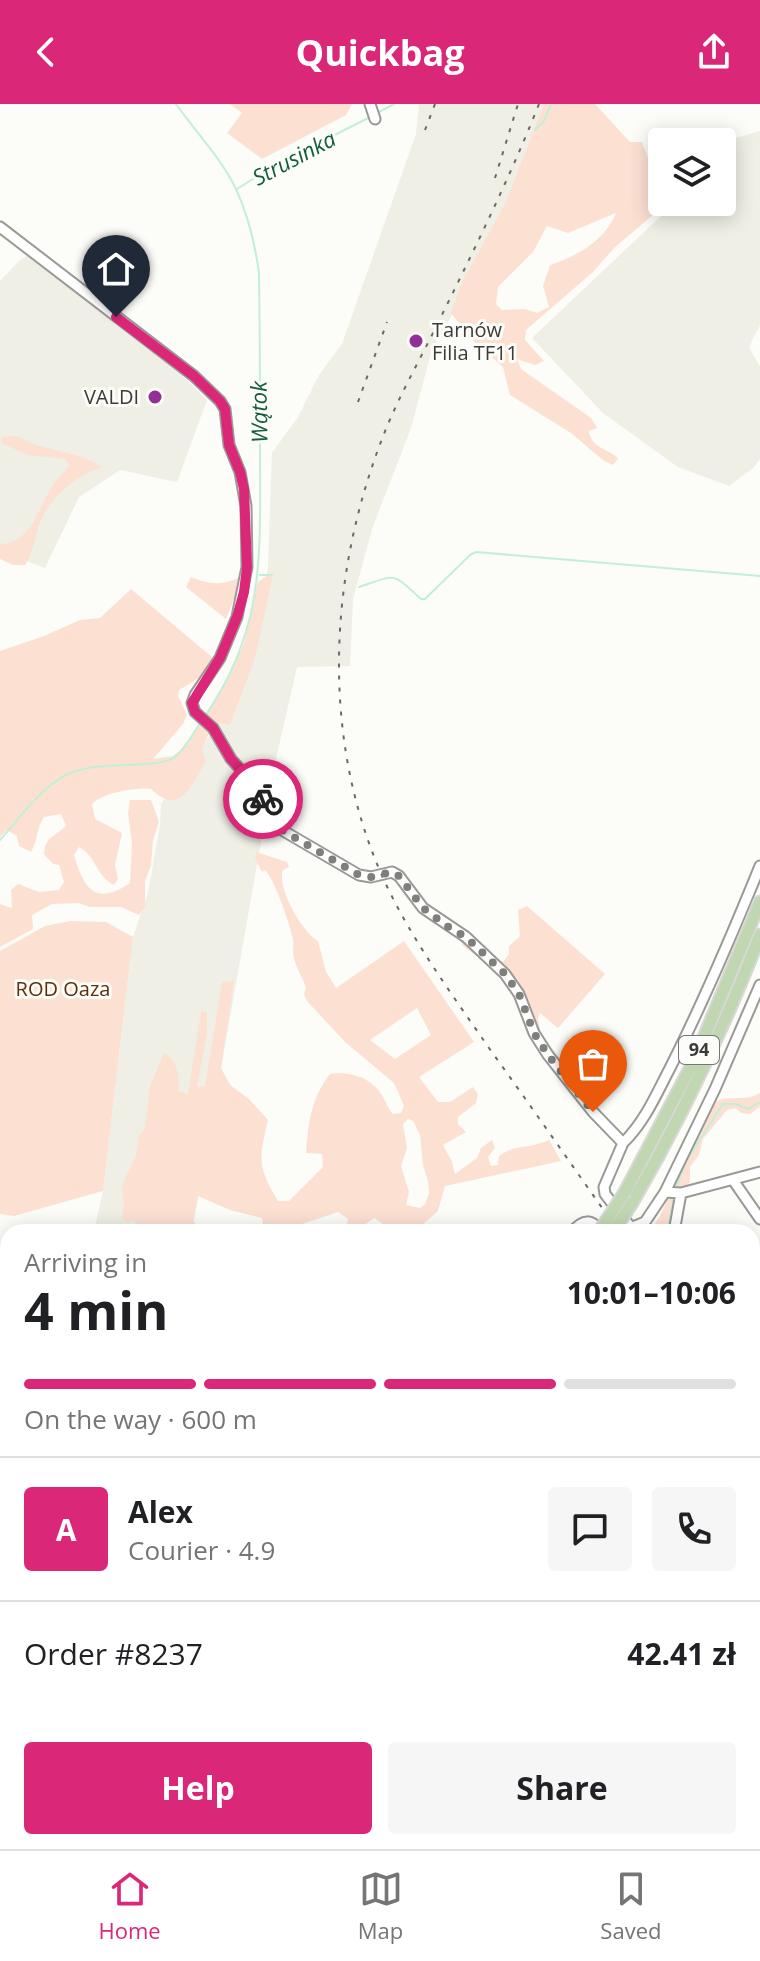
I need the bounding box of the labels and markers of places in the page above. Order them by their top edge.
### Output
pin [82,235,150,317]
place label: Tarnów Filia TF11 [432,316,518,366]
marker: Tarnów Filia TF11 [407,332,425,350]
place label: VALDI [84,383,139,410]
marker: VALDI [146,388,164,406]
pin [559,1030,627,1112]

